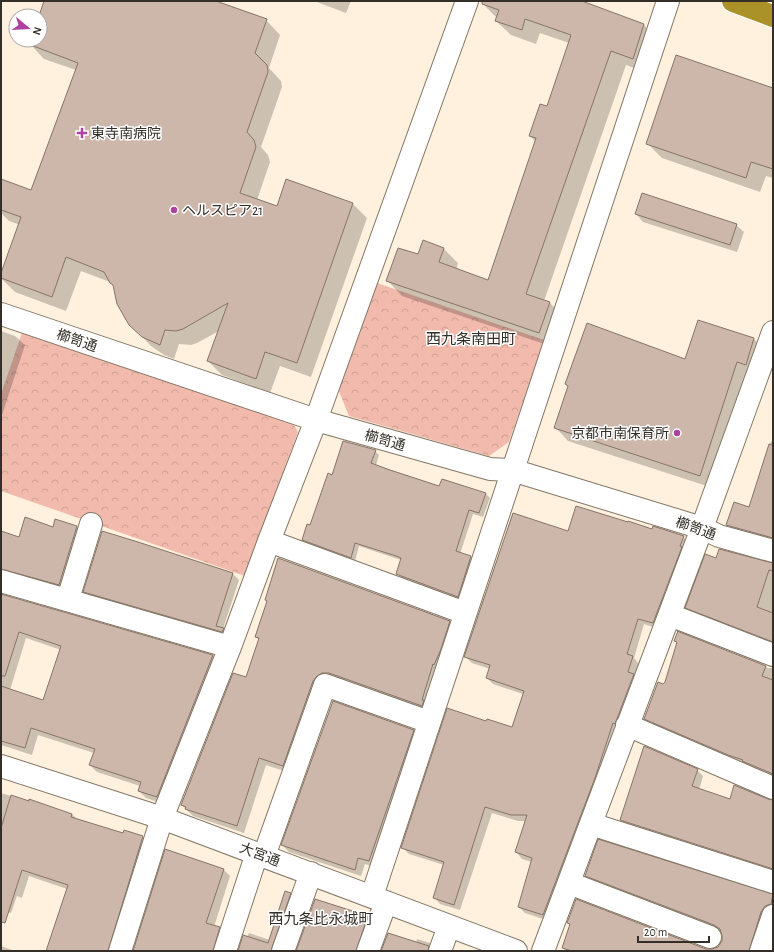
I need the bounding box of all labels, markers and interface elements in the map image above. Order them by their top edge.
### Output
north arrow [8,8,48,48]
text: N [31,26,43,36]
place label: 東寺南病院 [91,126,161,141]
marker: 東寺南病院 [76,127,88,139]
place label: ヘルスピア21 [182,204,263,218]
marker: ヘルスピア21 [169,205,179,215]
street label: 櫛笥通 [55,326,99,354]
district label: 西九条南田町 [426,331,516,347]
place label: 京都市南保育所 [571,426,669,441]
street label: 櫛笥通 [363,427,407,453]
marker: 京都市南保育所 [672,428,682,438]
street label: 櫛笥通 [674,513,718,543]
street label: 大宮通 [238,840,282,869]
district label: 西九条比永城町 [268,911,374,927]
scale bar [638,918,709,944]
text: 20 m [644,926,667,938]

